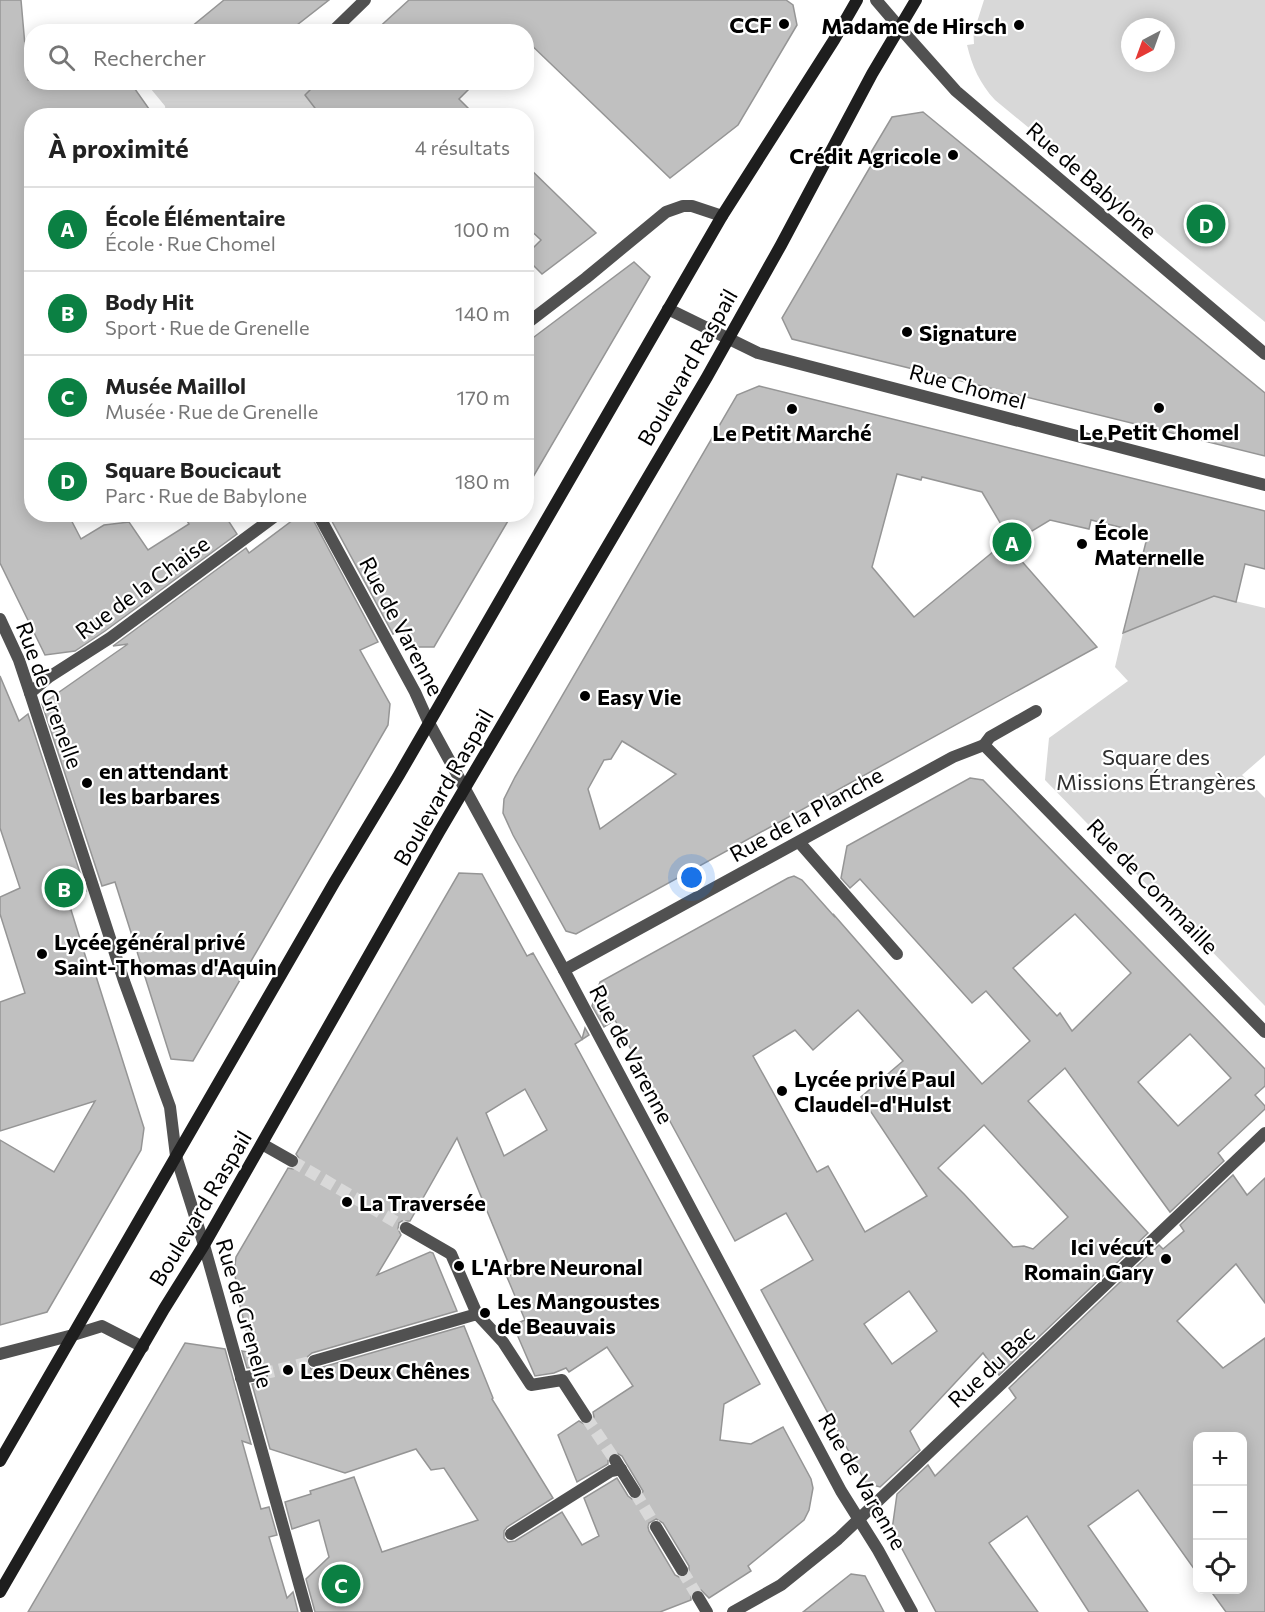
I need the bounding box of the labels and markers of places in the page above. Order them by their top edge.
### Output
place label: CCF [729,11,772,38]
place label: Madame de Hirsch [821,12,1007,39]
marker: CCF [777,17,791,31]
marker: Madame de Hirsch [1012,18,1026,32]
place label: Crédit Agricole [789,142,941,169]
marker: Crédit Agricole [946,148,960,162]
pin: D [1186,202,1226,246]
place label: Signature [919,319,1017,346]
marker: Signature [900,325,914,339]
marker: Le Petit Chomel [1152,401,1166,415]
marker: Le Petit Marché [785,402,799,416]
place label: Le Petit Chomel [1079,418,1239,445]
place label: Le Petit Marché [712,419,872,446]
place label: École Maternelle [1094,518,1204,570]
pin: A [992,520,1032,564]
marker: École Maternelle [1075,537,1089,551]
place label: Easy Vie [597,683,681,710]
marker: Easy Vie [578,689,592,703]
place label: en attendant les barbares [99,757,228,809]
marker: en attendant les barbares [80,776,94,790]
pin: B [44,866,84,910]
place label: Lycée général privé Saint-Thomas d'Aquin [54,928,277,980]
marker: Lycée général privé Saint-Thomas d'Aquin [35,947,49,961]
place label: Lycée privé Paul Claudel-d'Hulst [794,1065,956,1117]
marker: Lycée privé Paul Claudel-d'Hulst [775,1084,789,1098]
place label: La Traversée [359,1189,486,1216]
marker: La Traversée [340,1195,354,1209]
place label: Ici vécut Romain Gary [1024,1233,1154,1285]
marker: Ici vécut Romain Gary [1159,1252,1173,1266]
place label: L'Arbre Neuronal [471,1253,643,1280]
marker: L'Arbre Neuronal [452,1259,466,1273]
place label: Les Mangoustes de Beauvais [497,1287,660,1339]
marker: Les Mangoustes de Beauvais [478,1306,492,1320]
place label: Les Deux Chênes [300,1357,470,1384]
marker: Les Deux Chênes [281,1363,295,1377]
pin: C [322,1562,360,1606]

